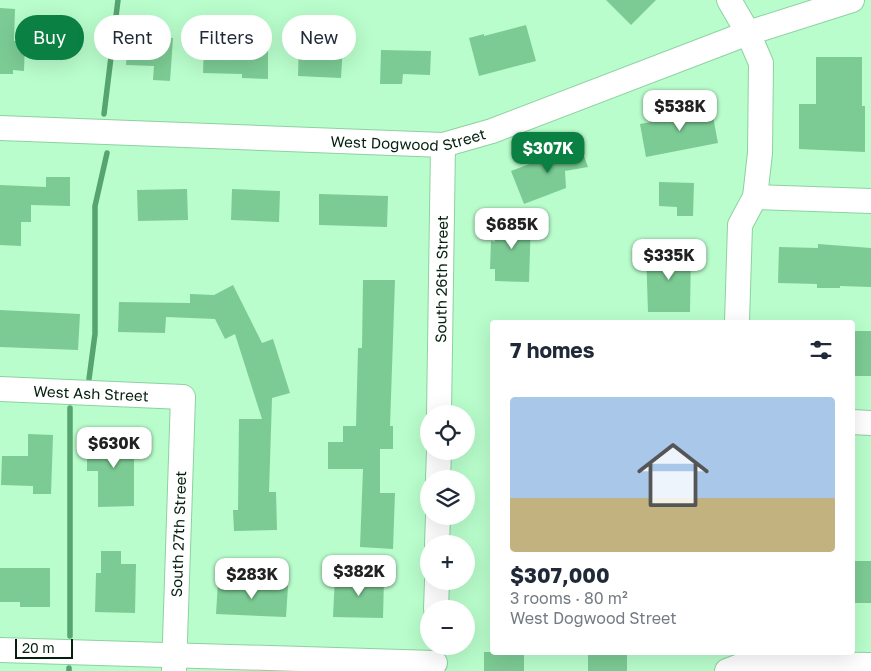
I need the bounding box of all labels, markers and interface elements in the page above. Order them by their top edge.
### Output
chip: Buy [15,15,84,60]
chip: Rent [94,15,171,60]
chip: Filters [181,15,272,60]
chip: New [282,15,356,60]
pin: $538K [645,90,715,132]
text: $538K [654,96,706,116]
street label: West Dogwood Street [330,124,488,154]
pin: $307K [513,132,583,174]
text: $307K [522,138,574,158]
pin: $685K [477,208,547,250]
text: $685K [486,214,538,234]
street label: South 26th Street [431,215,451,343]
pin: $335K [634,238,704,281]
text: $335K [643,245,695,265]
icon: filters [807,336,835,364]
text: 7 homes [510,337,595,363]
street label: West Ash Street [33,381,149,404]
map controls [420,405,475,655]
button: locate [420,405,475,460]
pin: $630K [79,426,149,469]
icon: home [628,430,718,520]
text: $630K [88,433,140,453]
street label: South 27th Street [167,470,189,598]
button: layers [420,470,475,525]
button: + [420,535,475,590]
pin: $382K [324,554,394,597]
pin: $283K [217,558,287,600]
text: $382K [333,561,385,581]
text: $307,000 [510,562,610,588]
text: $283K [226,564,278,584]
text: 3 rooms · 80 m² [510,588,628,608]
button: − [420,600,475,655]
text: West Dogwood Street [510,608,677,628]
scale bar [15,636,72,659]
text: 20 m [22,639,55,656]

